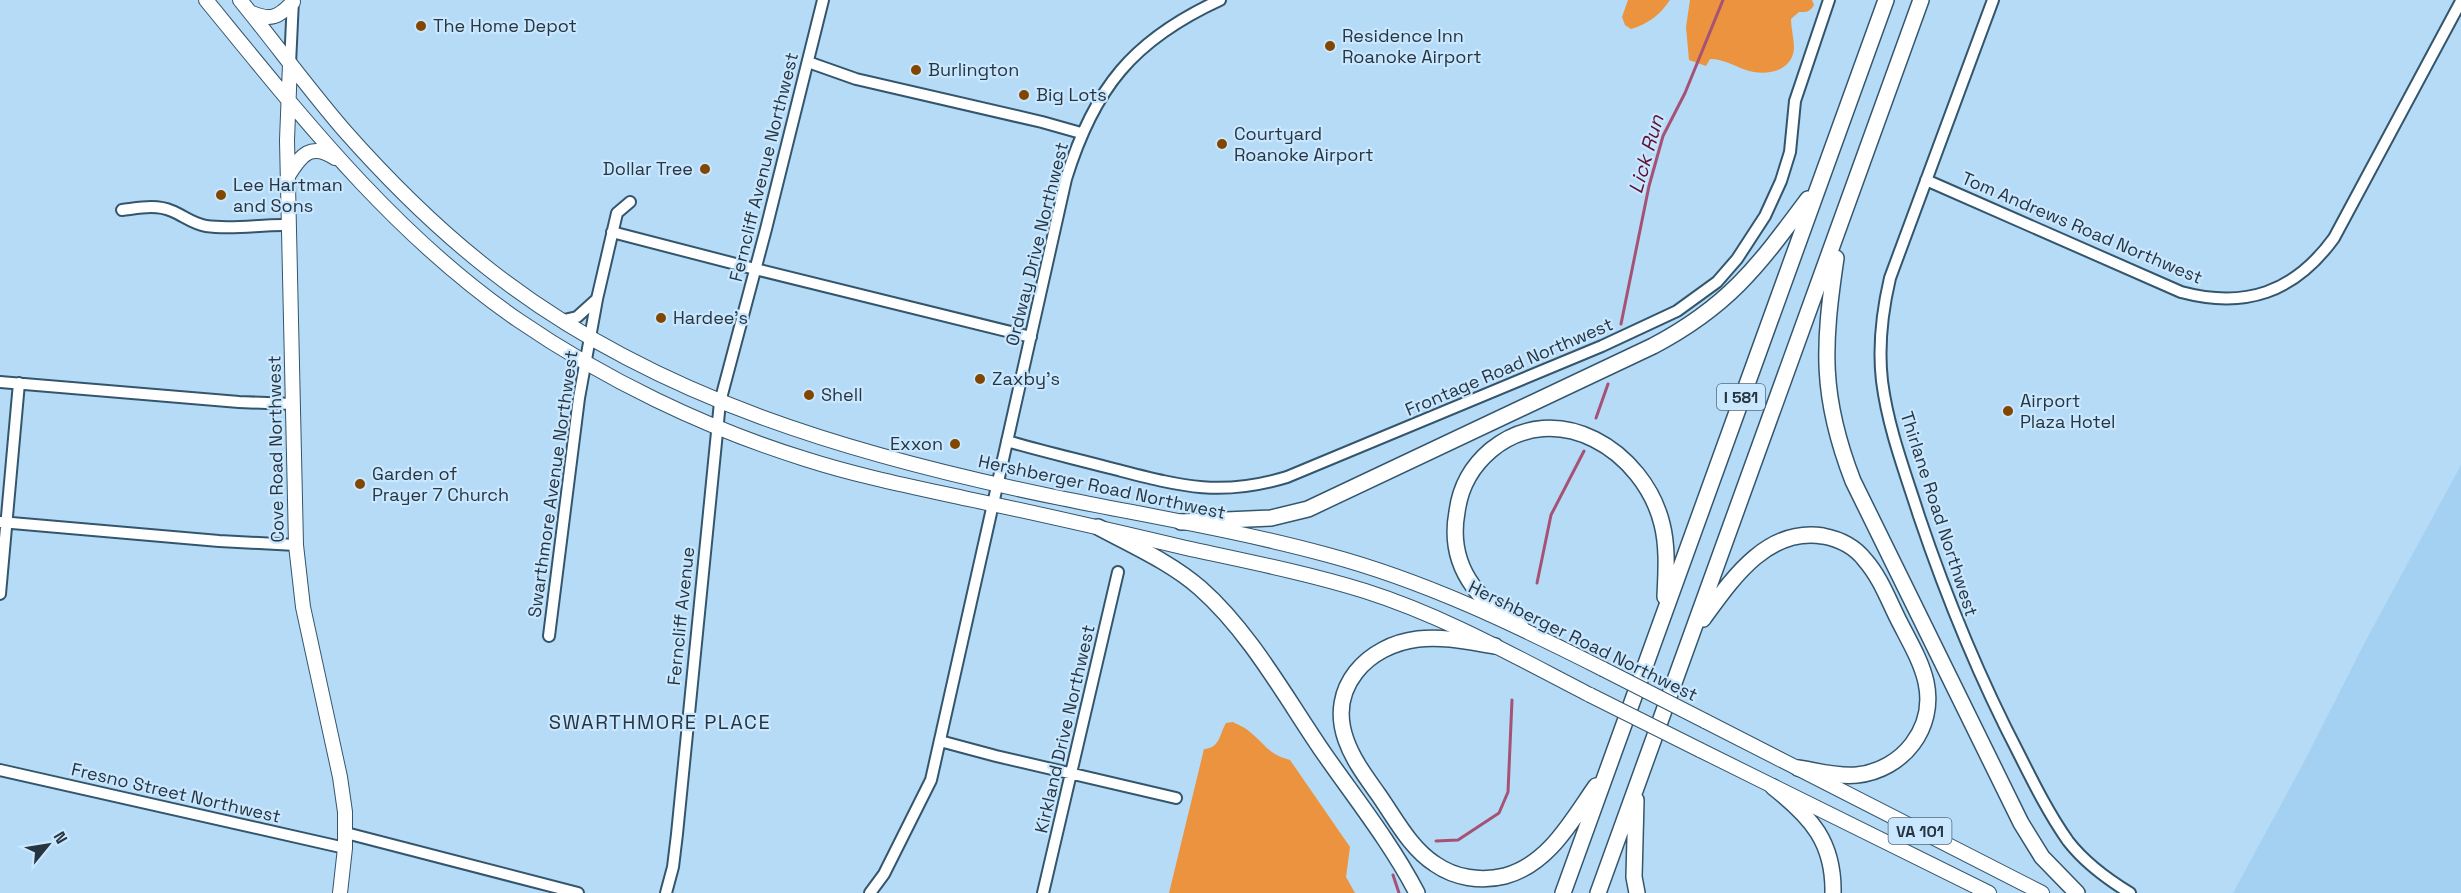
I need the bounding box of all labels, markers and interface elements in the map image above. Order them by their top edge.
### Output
place label: The Home Depot [433,14,577,37]
marker: The Home Depot [414,19,428,33]
place label: Residence Inn Roanoke Airport [1342,24,1482,68]
marker: Residence Inn Roanoke Airport [1323,39,1337,53]
street label: Ferncliff Avenue Northwest [724,50,803,284]
place label: Burlington [928,58,1019,81]
marker: Burlington [909,63,923,77]
place label: Big Lots [1036,83,1107,106]
marker: Big Lots [1017,88,1031,102]
water label: Lick Run [1622,111,1670,196]
place label: Courtyard Roanoke Airport [1234,122,1374,166]
marker: Courtyard Roanoke Airport [1215,137,1229,151]
street label: Ordway Drive Northwest [1000,139,1073,348]
place label: Dollar Tree [603,157,693,180]
marker: Dollar Tree [698,162,712,176]
street label: Tom Andrews Road Northwest [1958,166,2206,289]
place label: Lee Hartman and Sons [233,173,343,217]
marker: Lee Hartman and Sons [214,188,228,202]
place label: Hardee's [673,306,748,329]
marker: Hardee's [654,311,668,325]
street label: Frontage Road Northwest [1401,312,1616,421]
street label: Swarthmore Avenue Northwest [522,349,583,619]
street label: Cove Road Northwest [262,355,289,543]
place label: Zaxby's [992,367,1060,390]
marker: Zaxby's [973,372,987,386]
place label: Shell [821,383,863,406]
road number: I 581 [1717,384,1765,410]
marker: Shell [802,388,816,402]
place label: Airport Plaza Hotel [2020,389,2115,433]
marker: Airport Plaza Hotel [2001,404,2015,418]
street label: Thirlane Road Northwest [1895,408,1984,619]
place label: Exxon [890,432,943,455]
marker: Exxon [948,437,962,451]
street label: Hershberger Road Northwest [976,449,1228,524]
place label: Garden of Prayer 7 Church [372,462,509,506]
marker: Garden of Prayer 7 Church [353,477,367,491]
street label: Ferncliff Avenue [662,545,699,686]
street label: Hershberger Road Northwest [1465,575,1702,706]
street label: Kirkland Drive Northwest [1029,622,1100,835]
district label: SWARTHMORE PLACE [549,709,771,735]
street label: Fresno Street Northwest [69,757,283,828]
north arrow [18,815,78,875]
road number: VA 101 [1888,818,1952,844]
text: N [49,828,72,848]

